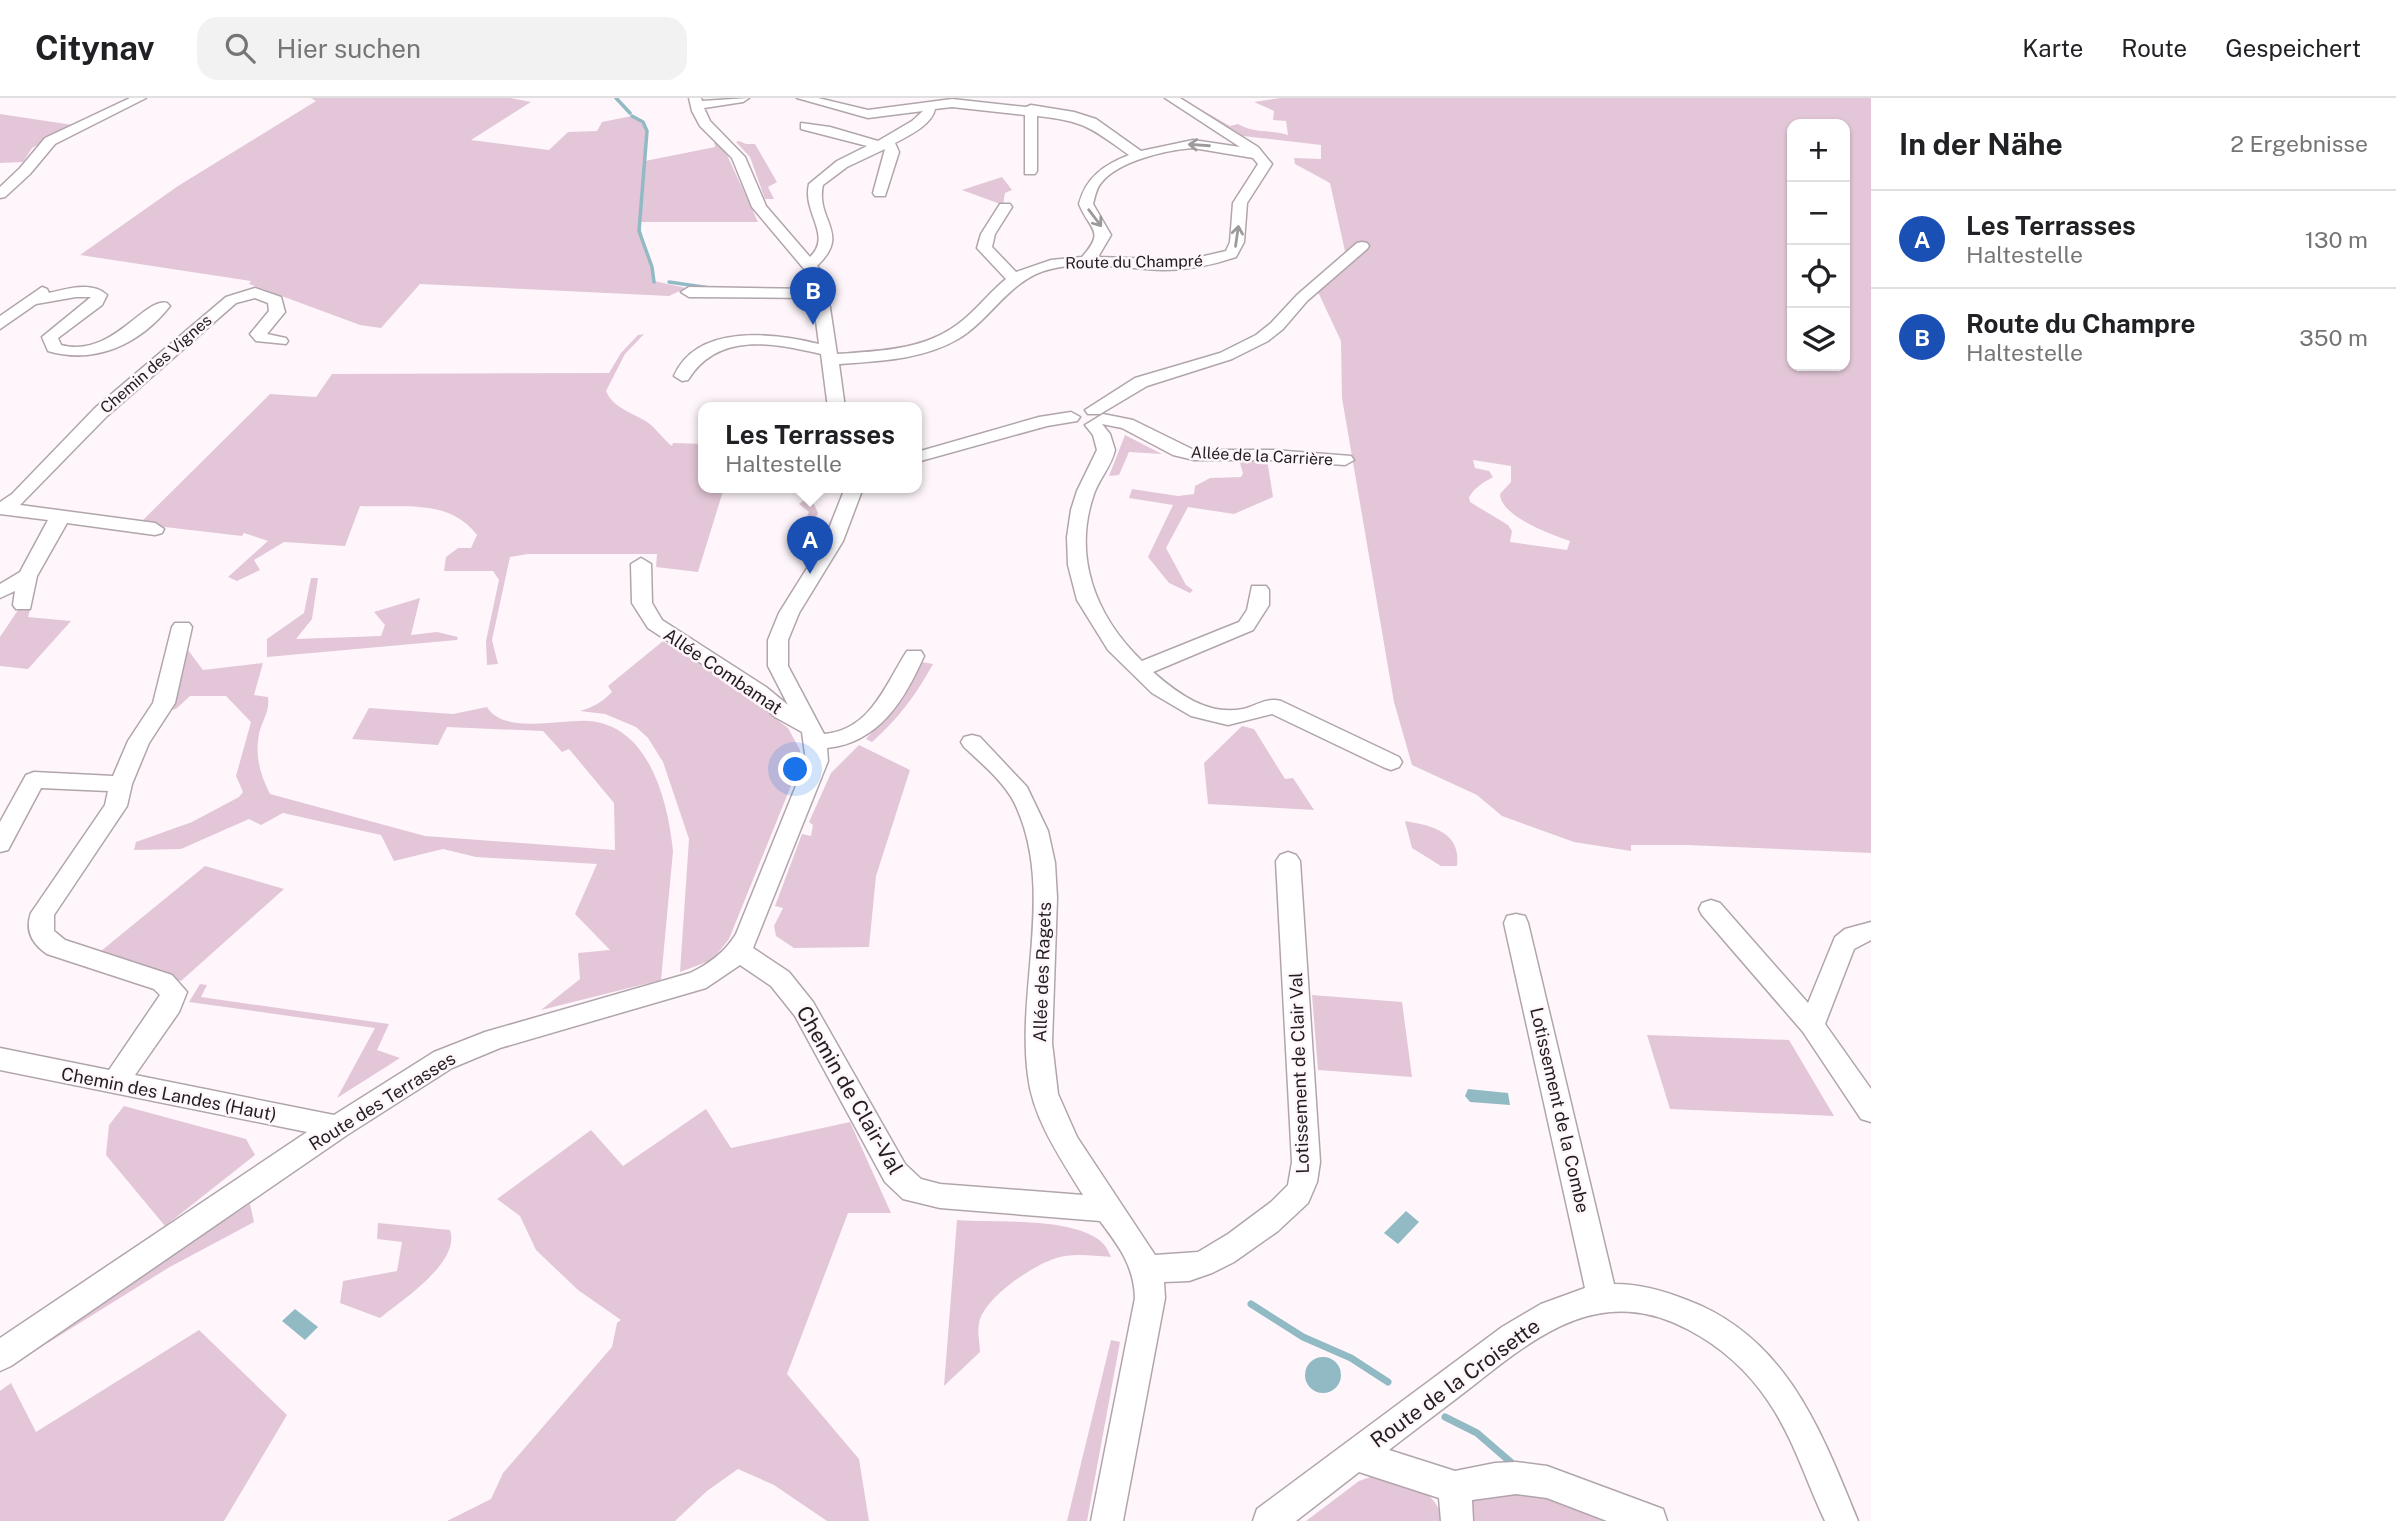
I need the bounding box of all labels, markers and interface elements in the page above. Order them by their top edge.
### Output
search box [197,17,687,80]
text: Citynav [35,29,155,67]
icon: search [221,29,259,67]
text: Hier suchen [277,33,421,64]
text: Karte [2022,34,2083,62]
text: Route [2121,34,2187,62]
text: Gespeichert [2225,34,2361,62]
map controls [1787,119,1850,371]
button: + [1787,119,1850,182]
text: In der Nähe [1899,126,2063,162]
text: 2 Ergebnisse [2230,130,2368,157]
one-way arrow [1188,139,1211,152]
button: − [1787,182,1850,245]
one-way arrow [1087,209,1102,228]
text: Les Terrasses [1966,210,2136,241]
one-way arrow [1231,225,1244,248]
text: A [1914,226,1930,253]
text: 130 m [2305,226,2368,253]
text: Haltestelle [1966,241,2083,268]
button: locate [1787,245,1850,308]
street label: Route du Champré [1065,251,1203,273]
pin: B [790,267,836,325]
button: layers [1787,308,1850,371]
text: Route du Champre [1966,308,2196,339]
street label: Chemin des Vignes [96,311,216,417]
text: B [1914,324,1930,351]
text: 350 m [2299,324,2368,351]
text: Haltestelle [1966,339,2083,366]
popup [698,402,922,493]
text: Les Terrasses [725,419,895,450]
street label: Allée de la Carrière [1190,443,1334,469]
text: Haltestelle [725,450,842,477]
pin: A [787,516,833,574]
street label: Allée Combamat [660,624,786,718]
your location [778,752,812,786]
street label: Allée des Ragets [1029,901,1055,1043]
street label: Lotissement de Clair Val [1285,972,1313,1174]
street label: Chemin de Clair-Val [792,1001,908,1179]
street label: Lotissement de la Combe [1526,1005,1594,1215]
street label: Route des Terrasses [305,1047,459,1155]
street label: Chemin des Landes (Haut) [60,1063,278,1125]
street label: Route de la Croisette [1365,1313,1545,1453]

